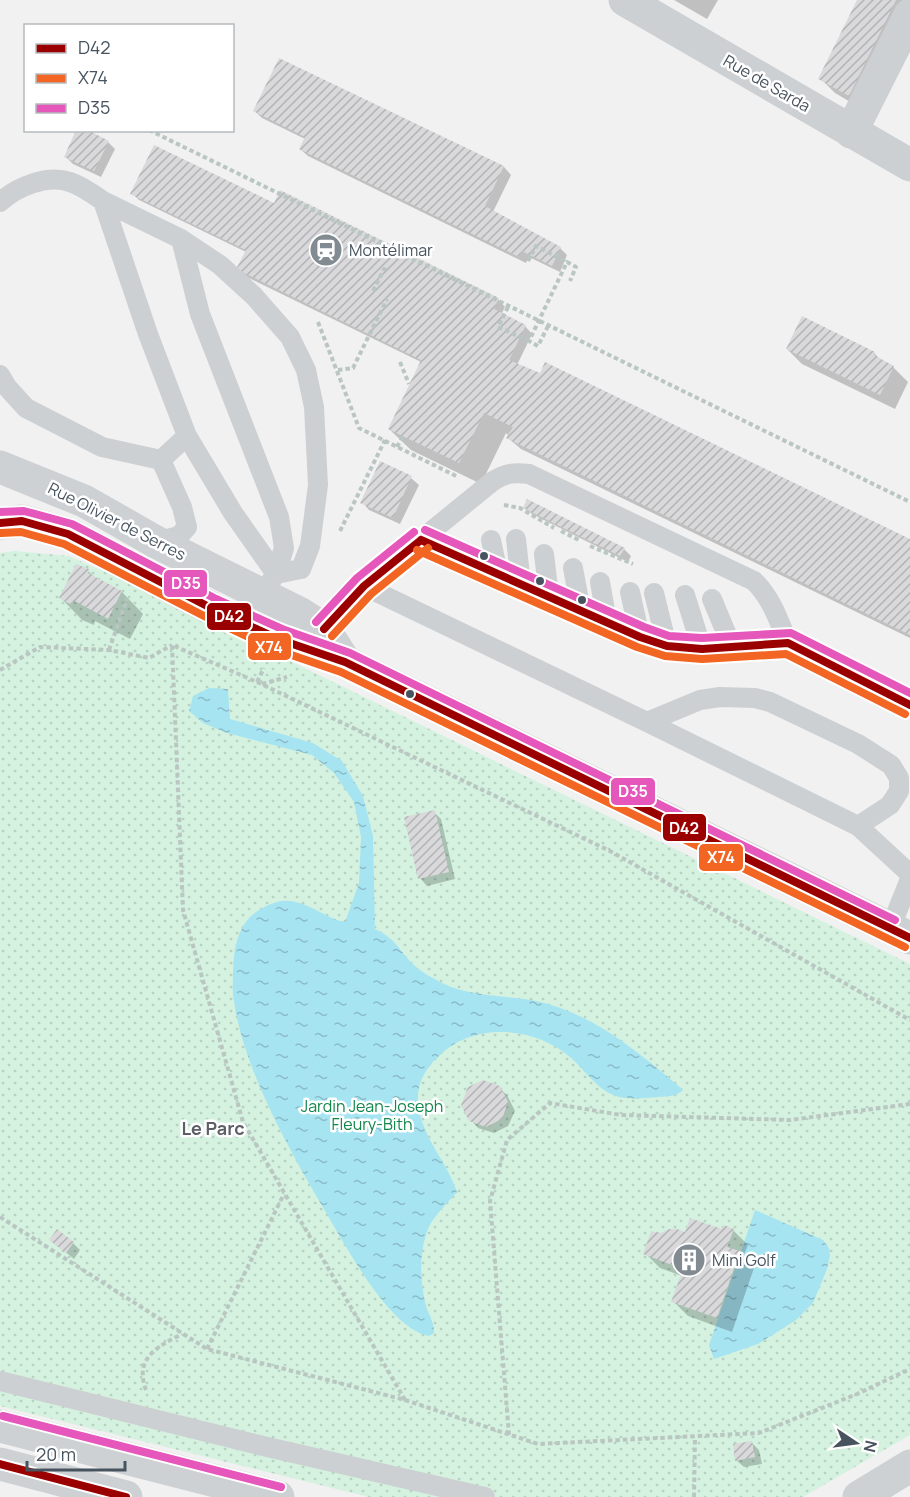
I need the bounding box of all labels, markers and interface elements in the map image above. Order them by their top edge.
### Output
legend [24,24,234,132]
text: D42 [78,35,111,59]
street label: Rue de Sarda [720,49,814,117]
text: X74 [78,65,108,89]
text: D35 [78,95,110,119]
station icon: Montélimar [308,232,344,268]
place label: Montélimar [349,239,433,261]
street label: Rue Olivier de Serres [44,477,190,565]
unlabelled marker [478,550,490,562]
line badge: D35 [163,569,208,598]
text: D35 [171,572,201,594]
unlabelled marker [534,575,546,587]
unlabelled marker [576,594,588,606]
line badge: D42 [206,602,252,631]
text: D42 [214,605,244,627]
line badge: X74 [247,632,292,661]
text: X74 [255,636,283,658]
unlabelled marker [404,688,416,700]
line badge: D35 [610,777,656,806]
text: D35 [618,780,648,802]
line badge: D42 [662,813,707,842]
text: D42 [669,817,699,839]
line badge: X74 [698,843,744,872]
text: X74 [707,846,735,868]
park label: Jardin Jean-Joseph Fleury-Bith [301,1095,443,1135]
district label: Le Parc [181,1116,245,1140]
building icon: Mini Golf [671,1242,707,1278]
place label: Mini Golf [712,1249,776,1271]
north arrow [826,1413,886,1473]
scale bar [27,1434,124,1472]
text: N [859,1438,883,1454]
text: 20 m [36,1442,76,1466]

